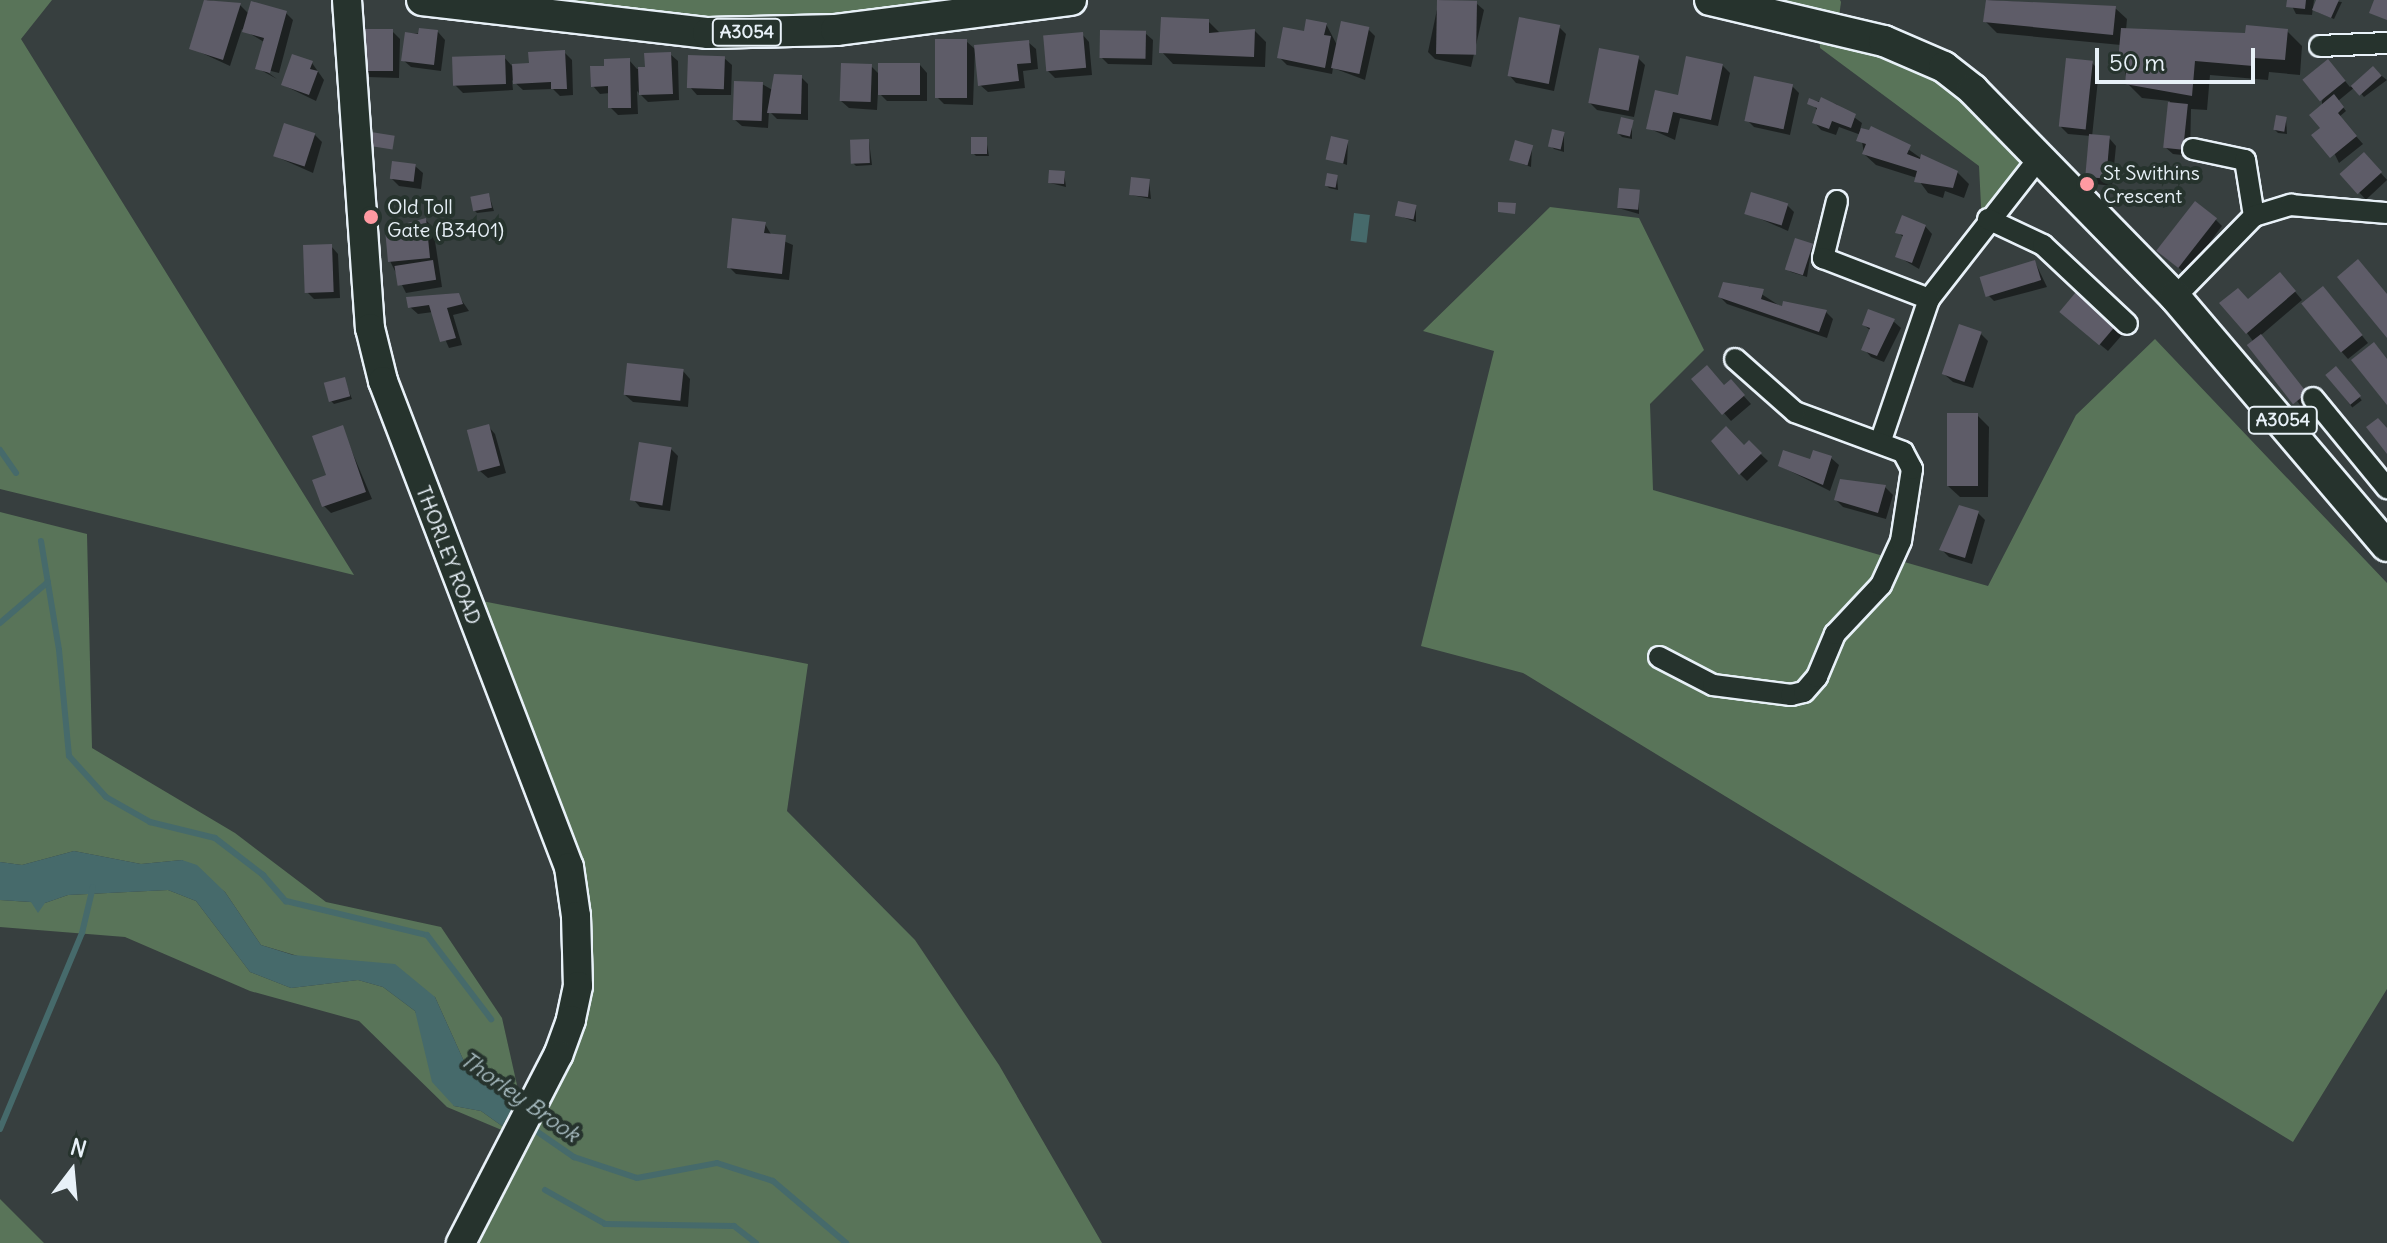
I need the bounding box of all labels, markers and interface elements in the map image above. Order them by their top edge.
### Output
road number: A3054 [711,18,783,46]
scale bar [2099,32,2259,82]
text: 50 m [2109,47,2165,77]
place label: St Swithins Crescent [2103,160,2200,207]
marker: St Swithins Crescent [2078,175,2096,193]
place label: Old Toll Gate (B3401) [387,194,504,241]
marker: Old Toll Gate (B3401) [362,208,380,226]
road number: A3054 [2247,406,2319,434]
street label: THORLEY ROAD [412,482,486,628]
water label: Thorley Brook [455,1046,585,1148]
north arrow [32,1131,112,1211]
text: N [67,1132,90,1163]

